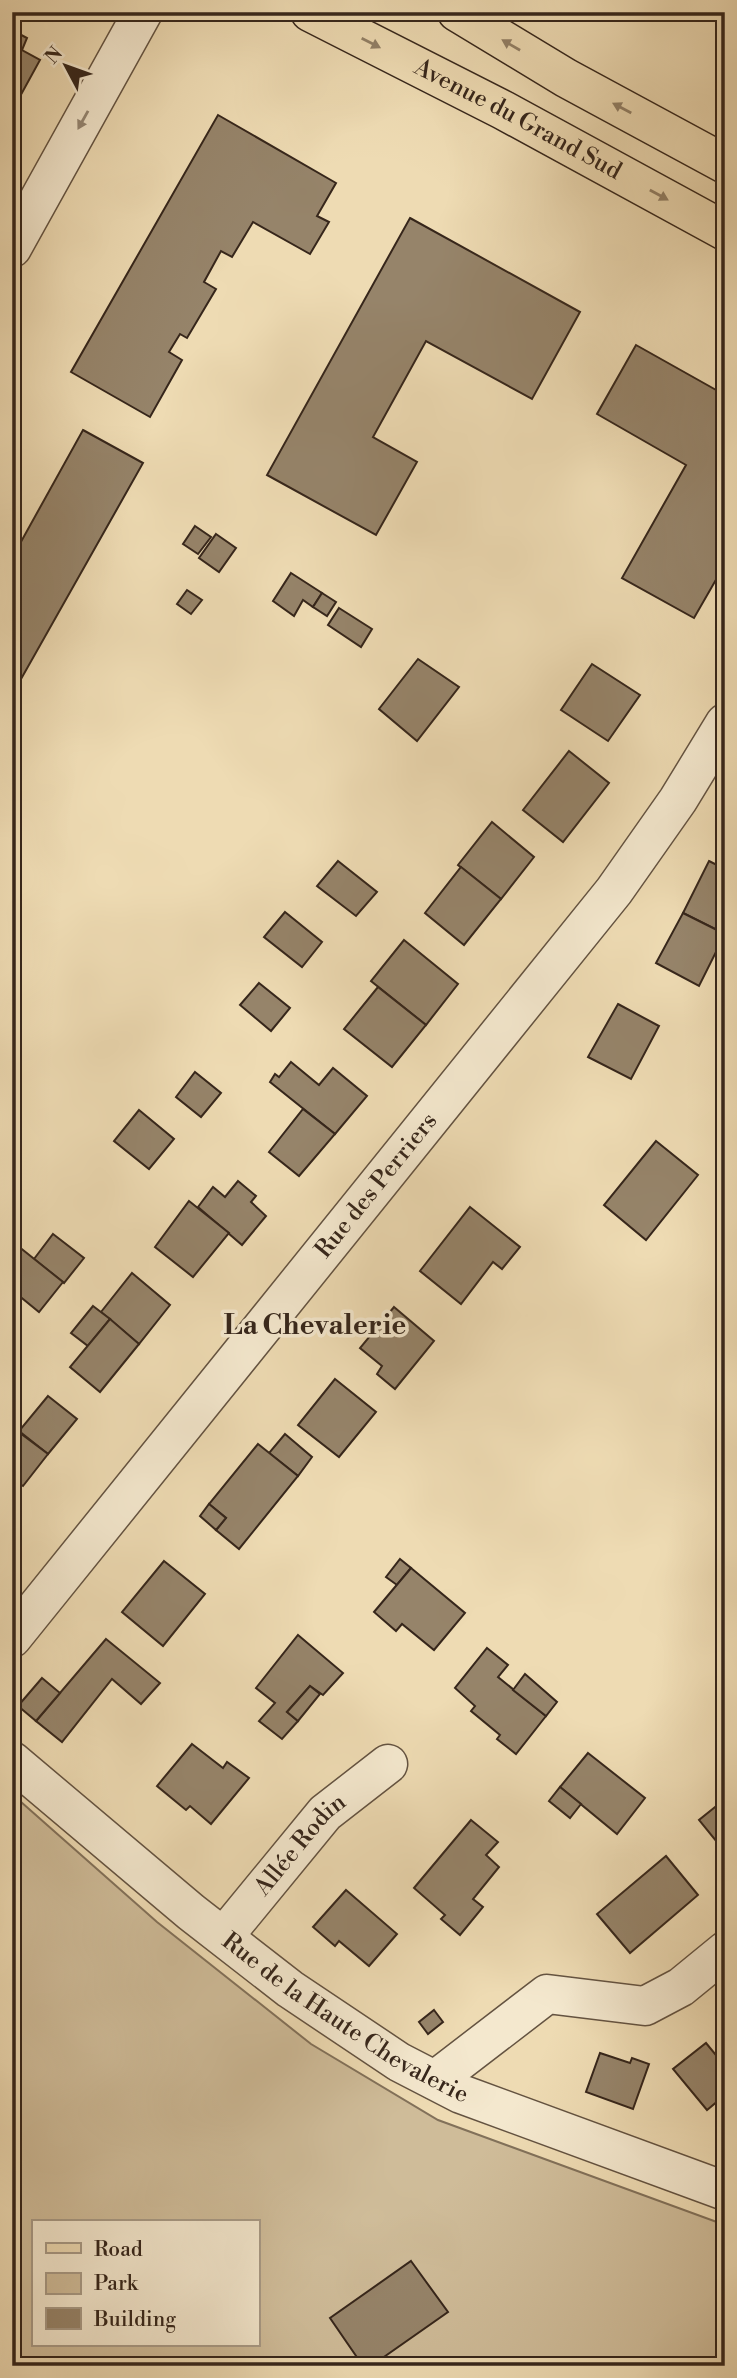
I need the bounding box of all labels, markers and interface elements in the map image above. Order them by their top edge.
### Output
north arrow [32,32,102,102]
one-way arrow [361,38,381,49]
one-way arrow [502,39,521,51]
text: N [40,42,68,69]
street label: Avenue du Grand Sud [408,52,627,187]
one-way arrow [612,102,632,113]
one-way arrow [77,110,89,130]
one-way arrow [649,189,669,201]
street label: Rue des Perriers [309,1107,444,1264]
district label: La Chevalerie [224,1308,406,1343]
street label: Allée Rodin [247,1787,352,1903]
street label: Rue de la Haute Chevalerie [216,1927,472,2110]
legend [32,2220,259,2346]
text: Road [94,2237,143,2263]
text: Park [94,2271,139,2297]
text: Building [93,2307,176,2333]

